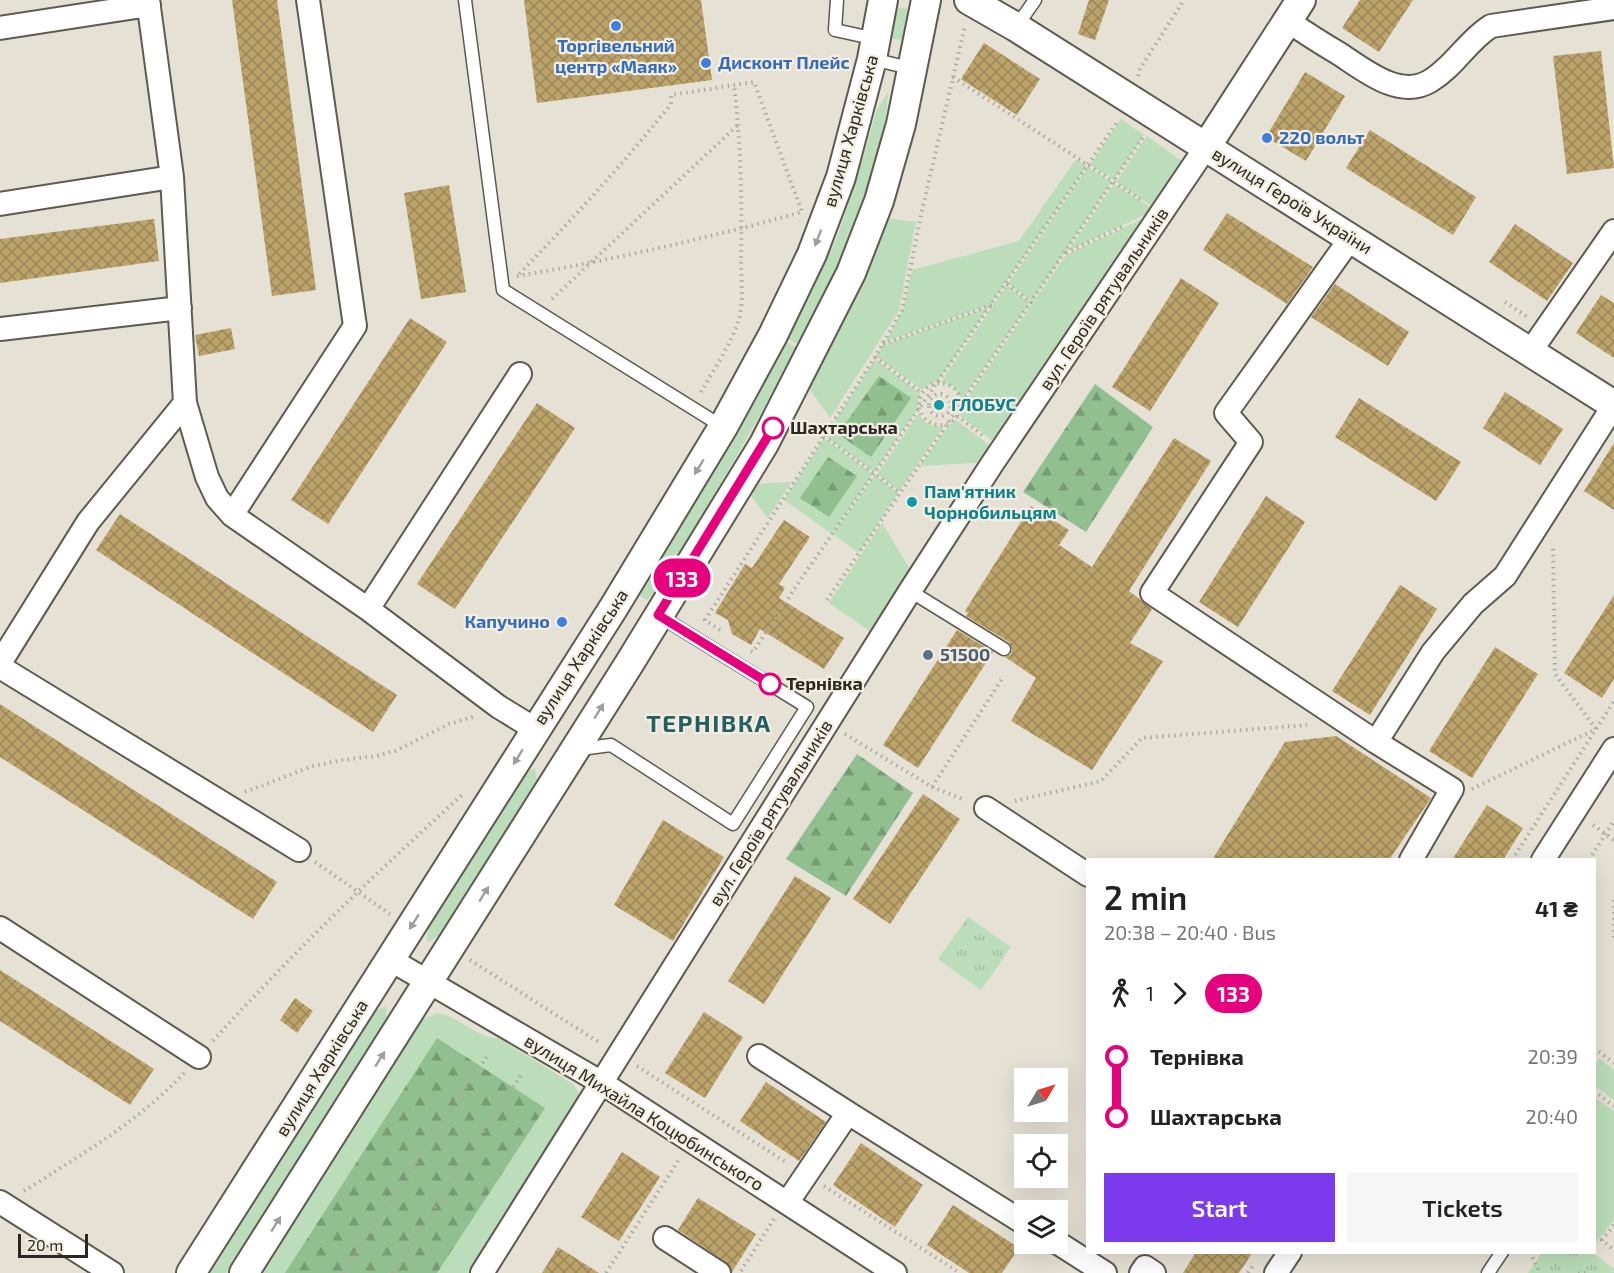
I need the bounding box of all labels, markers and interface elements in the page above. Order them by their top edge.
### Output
marker: Торгівельний центр «Маяк» [609,19,623,33]
place label: Торгівельний центр «Маяк» [555,34,677,77]
place label: Дисконт Плейс [718,51,850,73]
street label: вулиця Харківська [818,52,882,209]
marker: Дисконт Плейс [699,56,713,70]
place label: 220 вольт [1279,126,1365,148]
marker: 220 вольт [1260,131,1274,145]
street label: вулиця Героїв України [1208,142,1377,258]
street label: вул. Героїв рятувальників [1034,203,1173,394]
one-way arrow [813,229,823,247]
place label: ГЛОБУС [951,393,1017,415]
marker: ГЛОБУС [932,398,946,412]
place label: Шахтарська [790,416,898,438]
marker: Шахтарська [762,417,784,439]
one-way arrow [694,459,705,475]
place label: Пам'ятник Чорнобильцям [924,480,1057,523]
marker: Пам'ятник Чорнобильцям [905,495,919,509]
line badge: 133 [648,558,716,598]
text: 133 [666,566,698,591]
street label: вулиця Харківська [528,584,632,728]
place label: Капучино [464,610,550,632]
marker: Капучино [555,615,569,629]
place label: 51500 [940,643,990,665]
marker: 51500 [921,648,935,662]
place label: Тернівка [786,672,863,694]
marker: Тернівка [759,673,781,695]
one-way arrow [594,703,605,719]
district label: ТЕРНІВКА [646,708,772,737]
street label: вул. Героїв рятувальників [704,715,837,910]
one-way arrow [512,749,523,765]
text: 2 min [1104,877,1187,917]
one-way arrow [478,886,489,902]
text: 41 ₴ [1535,895,1578,921]
one-way arrow [409,914,420,930]
text: 20:38 – 20:40 · Bus [1104,920,1276,944]
icon: walk [1104,977,1137,1010]
icon: forward [1163,977,1196,1010]
text: 1 [1146,981,1154,1005]
text: 133 [1217,981,1250,1006]
street label: вулиця Харківська [270,995,372,1140]
street label: вулиця Михайла Коцюбинського [521,1029,768,1195]
text: Тернівка [1150,1043,1244,1069]
text: 20:39 [1527,1044,1578,1068]
one-way arrow [374,1051,385,1067]
north arrow [1014,1068,1068,1122]
map controls [1014,1068,1068,1254]
text: Шахтарська [1150,1103,1282,1129]
text: 20:40 [1526,1104,1578,1128]
button: locate [1014,1134,1068,1188]
button: Start [1104,1173,1335,1242]
button: Tickets [1347,1173,1578,1242]
button: layers [1014,1200,1068,1254]
one-way arrow [270,1215,281,1232]
scale bar [18,1231,88,1258]
text: 20 m [27,1235,63,1254]

